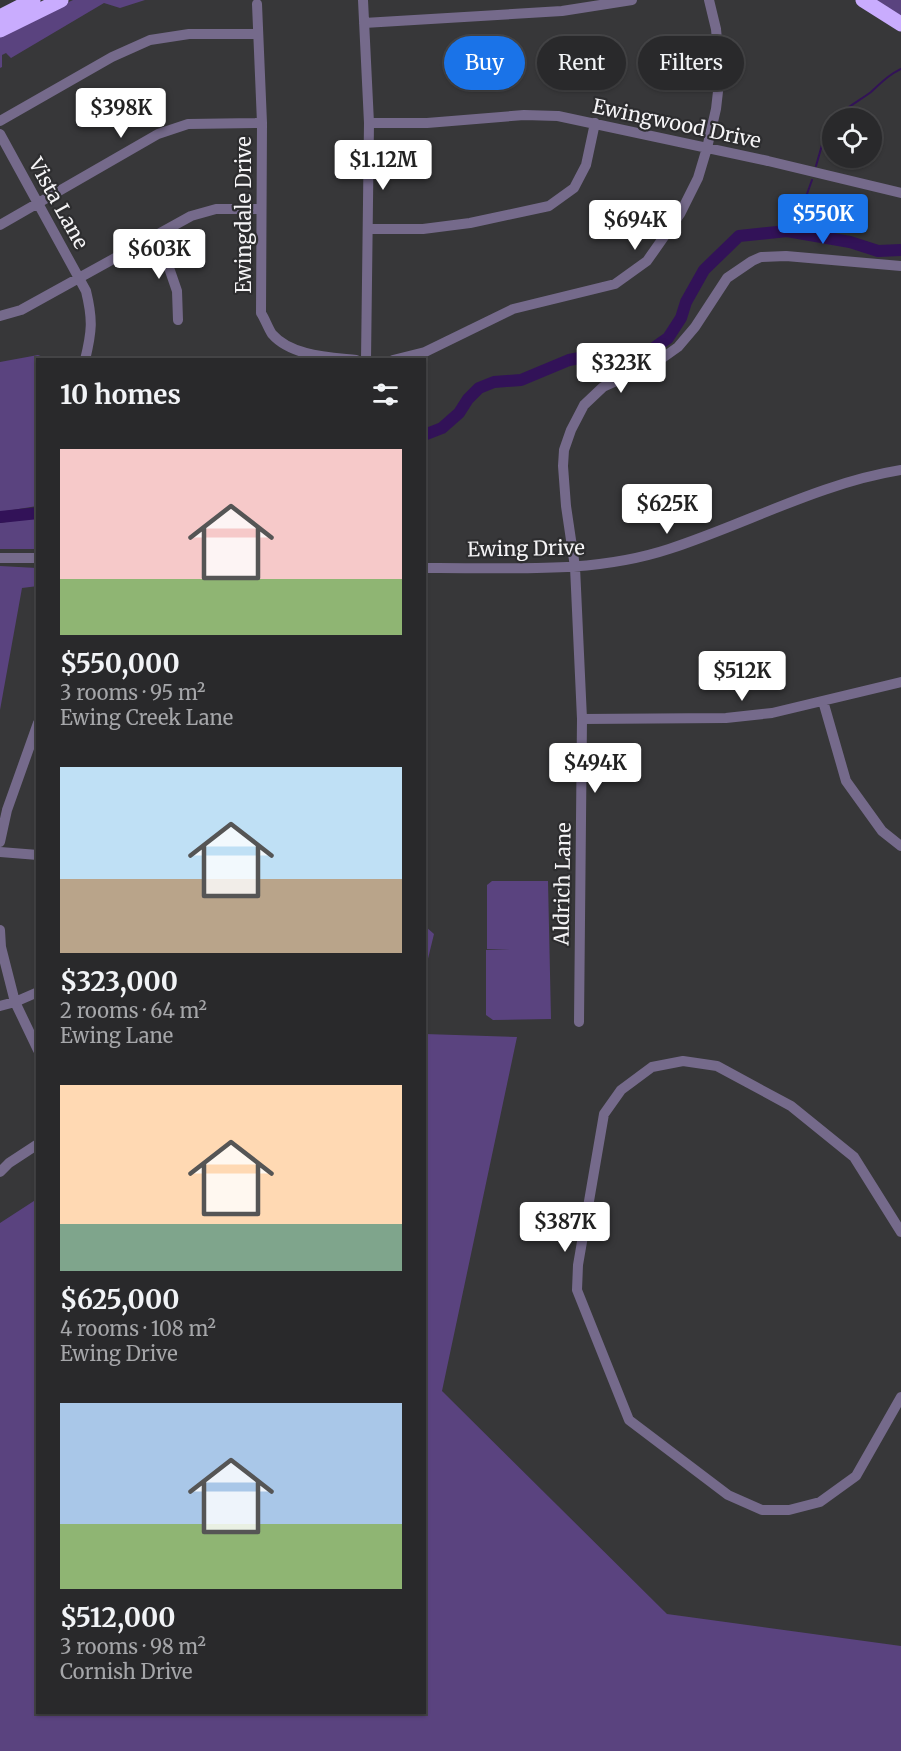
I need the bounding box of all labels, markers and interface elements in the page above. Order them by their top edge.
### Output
chip: Buy [444,36,525,90]
chip: Rent [537,36,626,90]
chip: Filters [638,36,744,90]
pin: $398K [79,88,163,139]
street label: Ewingwood Drive [591,93,763,153]
text: $398K [90,95,152,120]
map controls [822,108,882,168]
button: locate [822,108,882,168]
street label: Ewingdale Drive [231,136,256,294]
pin: $1.12M [334,140,432,191]
text: $1.12M [349,147,417,172]
street label: Vista Lane [23,152,94,253]
pin: $550K [781,194,865,245]
pin: $694K [593,200,677,251]
text: $550K [792,201,854,226]
text: $694K [603,207,667,232]
pin: $603K [117,229,201,280]
text: $603K [127,236,191,261]
pin: $323K [579,343,663,394]
text: $323K [591,350,651,375]
text: 10 homes [60,378,181,411]
icon: filters [369,378,402,411]
pin: $625K [625,484,709,535]
icon: home [177,488,285,596]
text: $625K [636,491,698,516]
street label: Ewing Drive [467,534,585,562]
text: $550,000 [60,647,180,680]
pin: $512K [700,651,784,702]
text: $512K [713,658,771,683]
text: 3 rooms · 95 m² [60,680,205,705]
text: Ewing Creek Lane [60,705,233,730]
pin: $494K [553,743,637,794]
text: $494K [563,750,627,775]
icon: home [177,806,285,914]
street label: Aldrich Lane [548,822,576,947]
text: $323,000 [60,965,178,998]
text: 2 rooms · 64 m² [60,998,207,1023]
text: Ewing Lane [60,1023,173,1048]
icon: home [177,1124,285,1232]
pin: $387K [523,1202,607,1253]
text: $387K [534,1209,596,1234]
text: $625,000 [60,1283,180,1316]
text: 4 rooms · 108 m² [60,1316,216,1341]
text: Ewing Drive [60,1341,178,1366]
icon: home [177,1442,285,1550]
text: $512,000 [60,1601,176,1634]
text: 3 rooms · 98 m² [60,1634,206,1659]
text: Cornish Drive [60,1659,193,1684]

